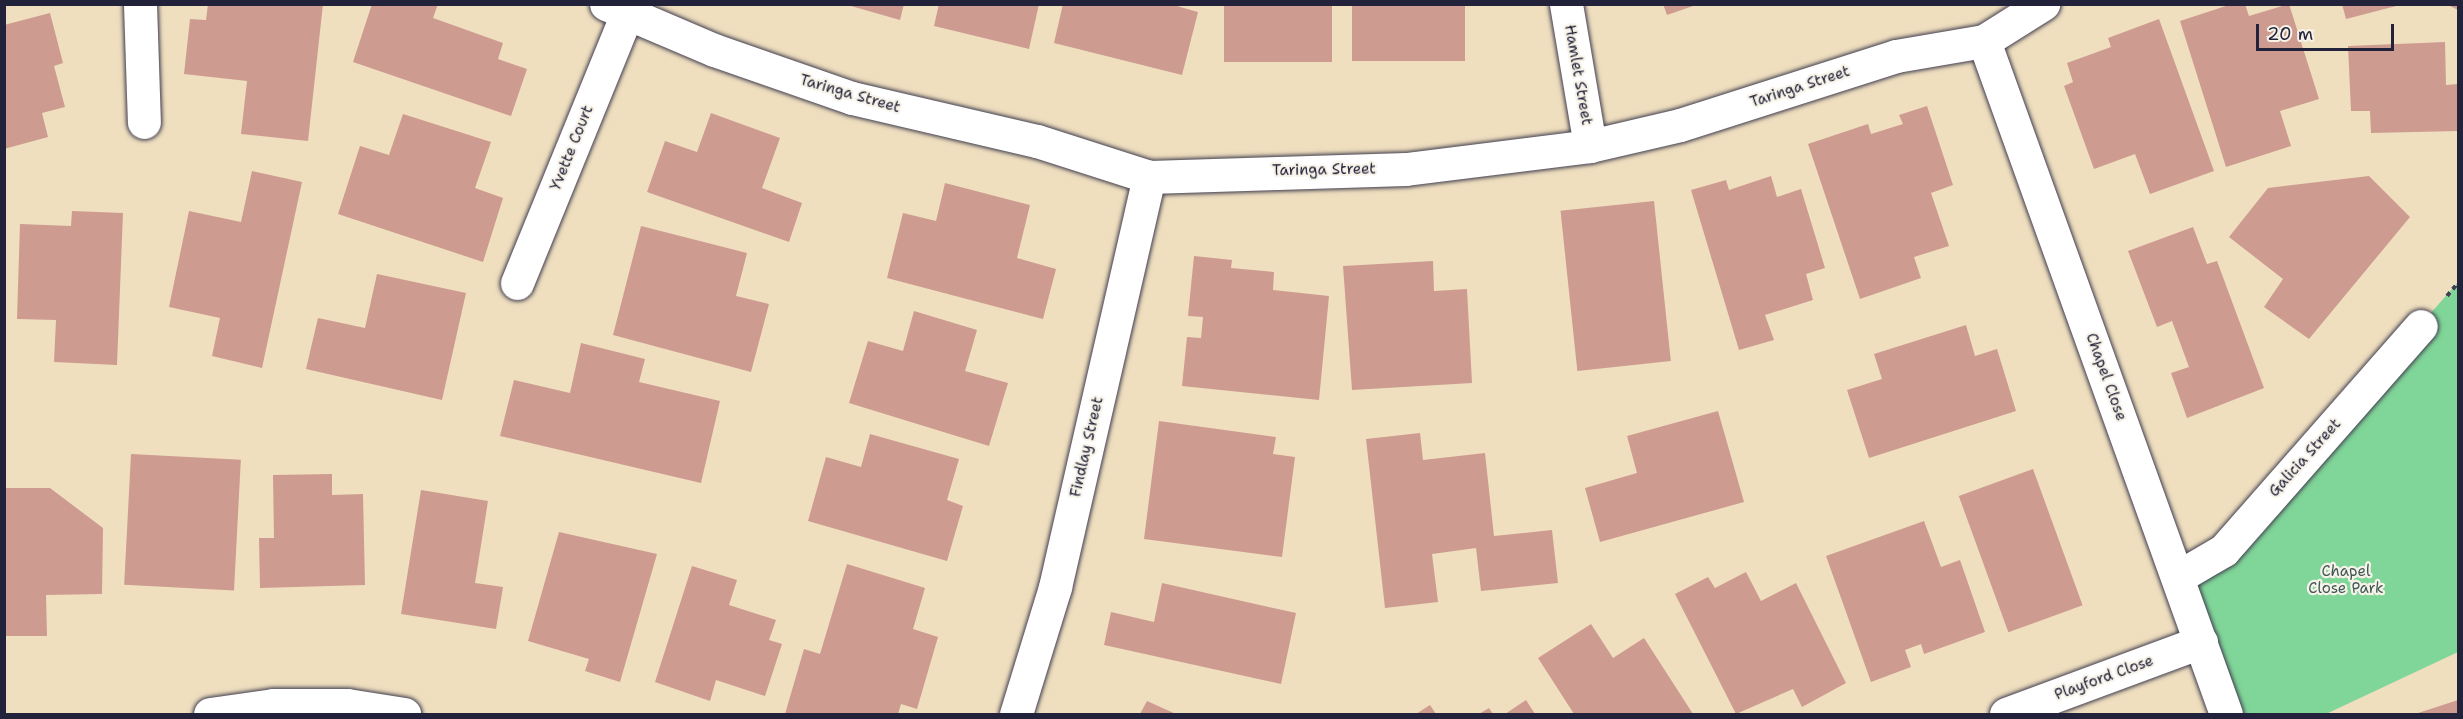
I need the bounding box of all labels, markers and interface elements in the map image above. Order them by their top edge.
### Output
scale bar [2259,12,2397,50]
text: 20 m [2267,22,2313,46]
street label: Hamlet Street [1560,23,1596,127]
street label: Taringa Street [1748,62,1852,112]
street label: Taringa Street [798,71,902,117]
street label: Yvette Court [547,103,597,193]
street label: Taringa Street [1272,160,1376,180]
street label: Chapel Close [2082,331,2130,423]
street label: Findlay Street [1067,395,1107,499]
street label: Galicia Street [2265,415,2345,501]
park label: Chapel Close Park [2308,562,2384,597]
street label: Playford Close [2052,652,2156,704]

